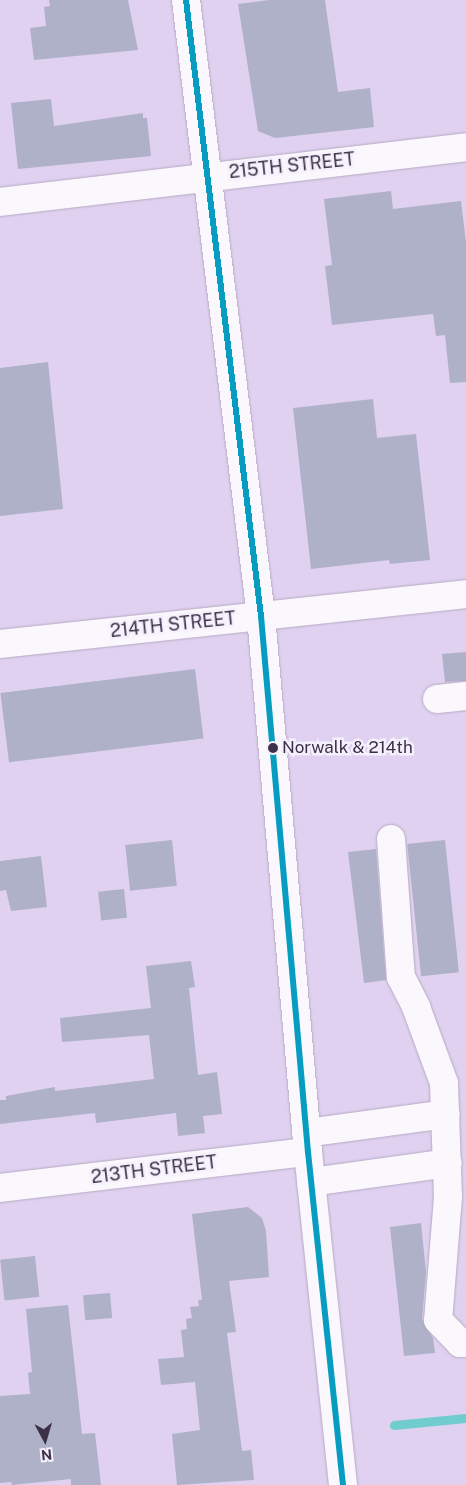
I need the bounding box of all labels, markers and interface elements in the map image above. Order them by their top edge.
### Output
street label: 215TH STREET [228,149,356,183]
street label: 214TH STREET [109,608,237,642]
place label: Norwalk & 214th [282,738,413,758]
marker: Norwalk & 214th [268,743,278,753]
street label: 213TH STREET [90,1152,218,1188]
north arrow [20,1415,70,1465]
text: N [40,1446,53,1463]

